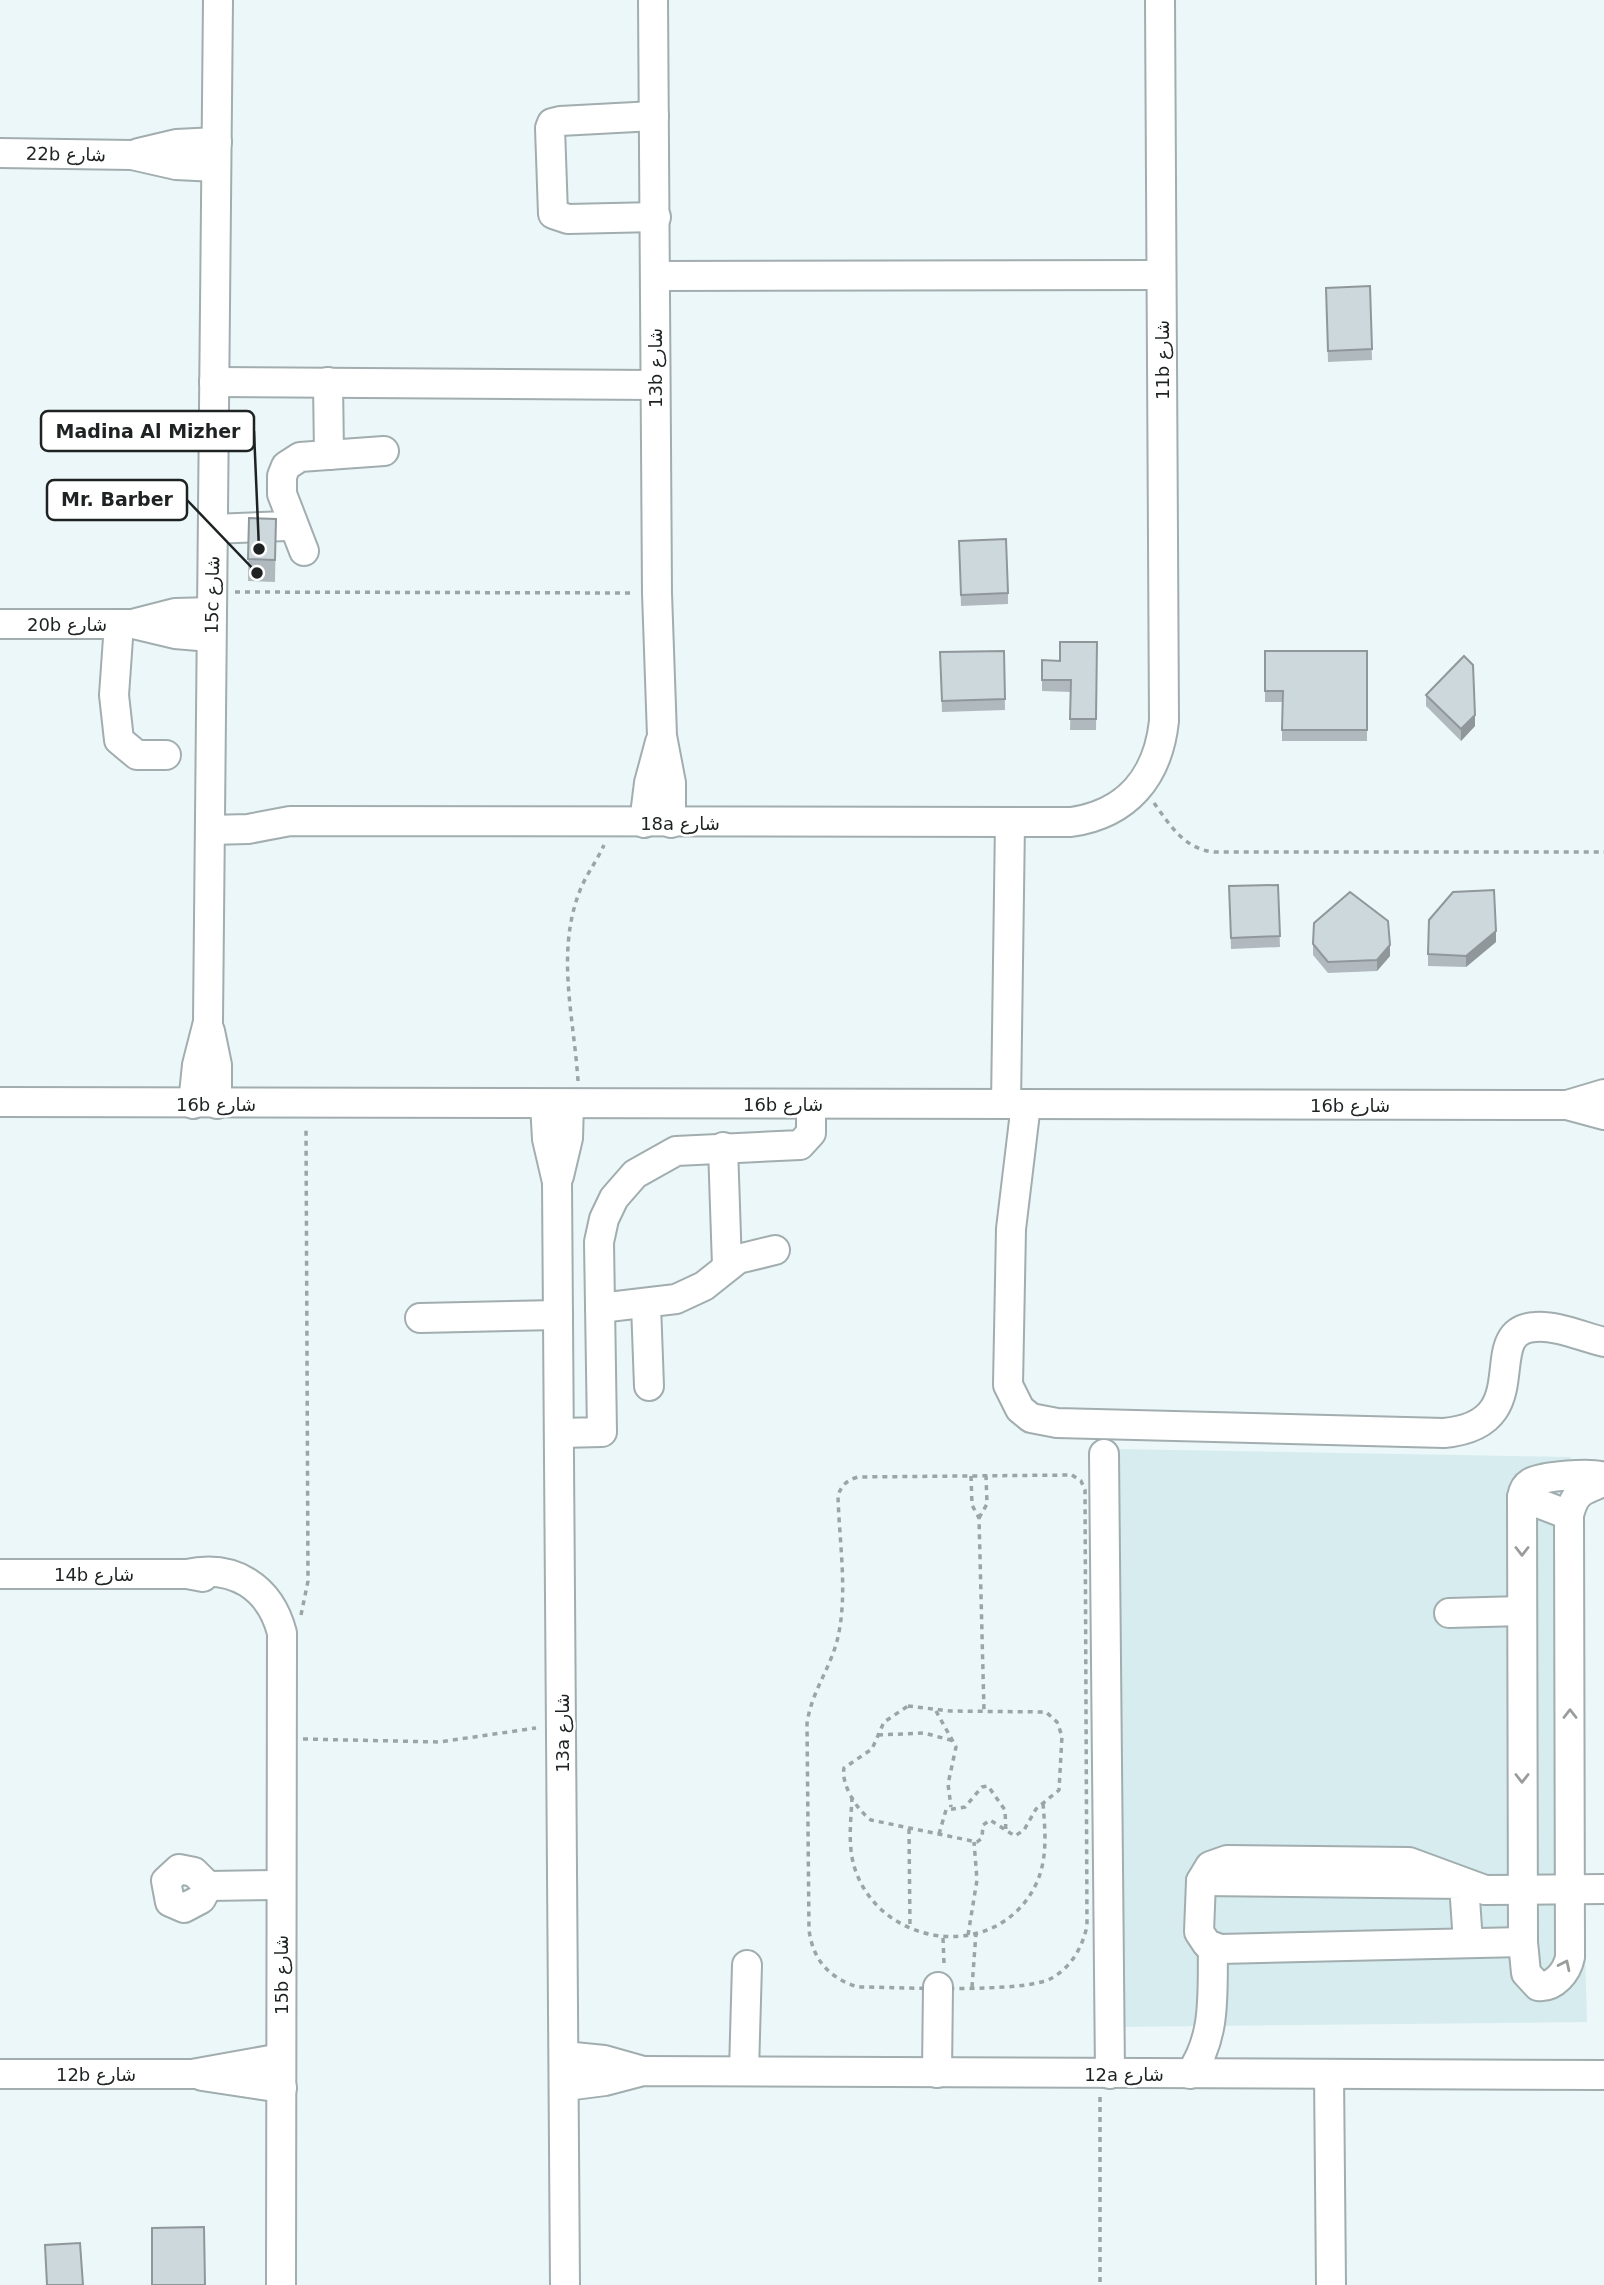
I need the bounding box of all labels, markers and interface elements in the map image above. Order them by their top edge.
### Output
street label: 22b شارع [26,143,106,166]
street label: 11b شارع [1152,320,1174,400]
street label: 13b شارع [645,328,667,408]
callout: Madina Al Mizher [41,411,254,451]
text: Madina Al Mizher [56,420,241,442]
callout: Mr. Barber [47,480,187,520]
text: Mr. Barber [61,488,174,510]
street label: 15c شارع [201,556,224,634]
street label: 20b شارع [27,614,107,636]
street label: 18a شارع [640,813,720,835]
street label: 16b شارع [176,1094,256,1116]
street label: 16b شارع [743,1094,823,1116]
street label: 16b شارع [1310,1095,1390,1117]
one-way arrow [1514,1546,1530,1556]
street label: 14b شارع [54,1564,134,1586]
street label: 13a شارع [552,1693,574,1773]
one-way arrow [1562,1709,1578,1719]
one-way arrow [1515,1773,1530,1784]
street label: 15b شارع [271,1935,293,2015]
one-way arrow [1557,1959,1571,1972]
street label: 12b شارع [56,2064,136,2086]
street label: 12a شارع [1084,2064,1164,2086]

